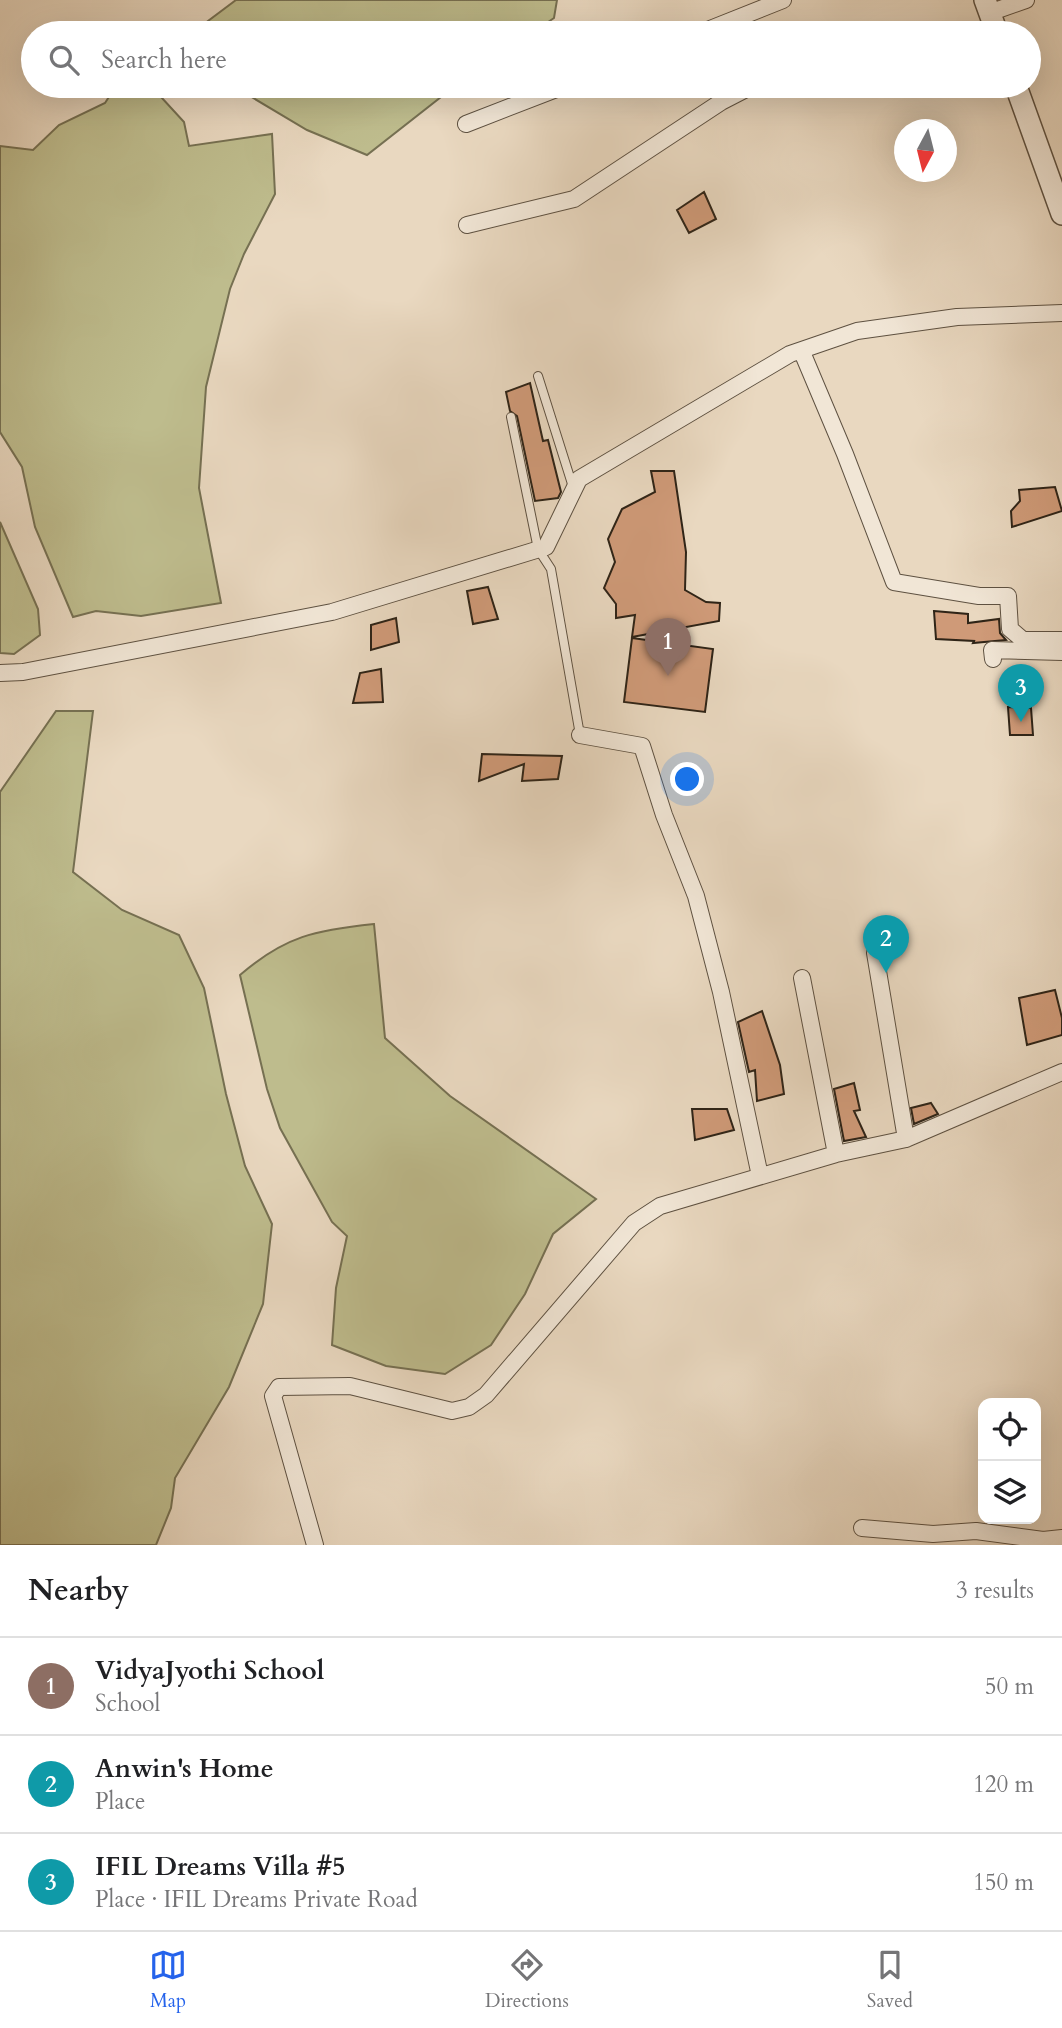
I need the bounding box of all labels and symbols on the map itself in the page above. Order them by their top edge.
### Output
north arrow [894,119,957,182]
pin: 1 [645,618,691,676]
pin: 3 [998,664,1044,722]
your location [670,762,704,796]
pin: 2 [863,915,909,973]

